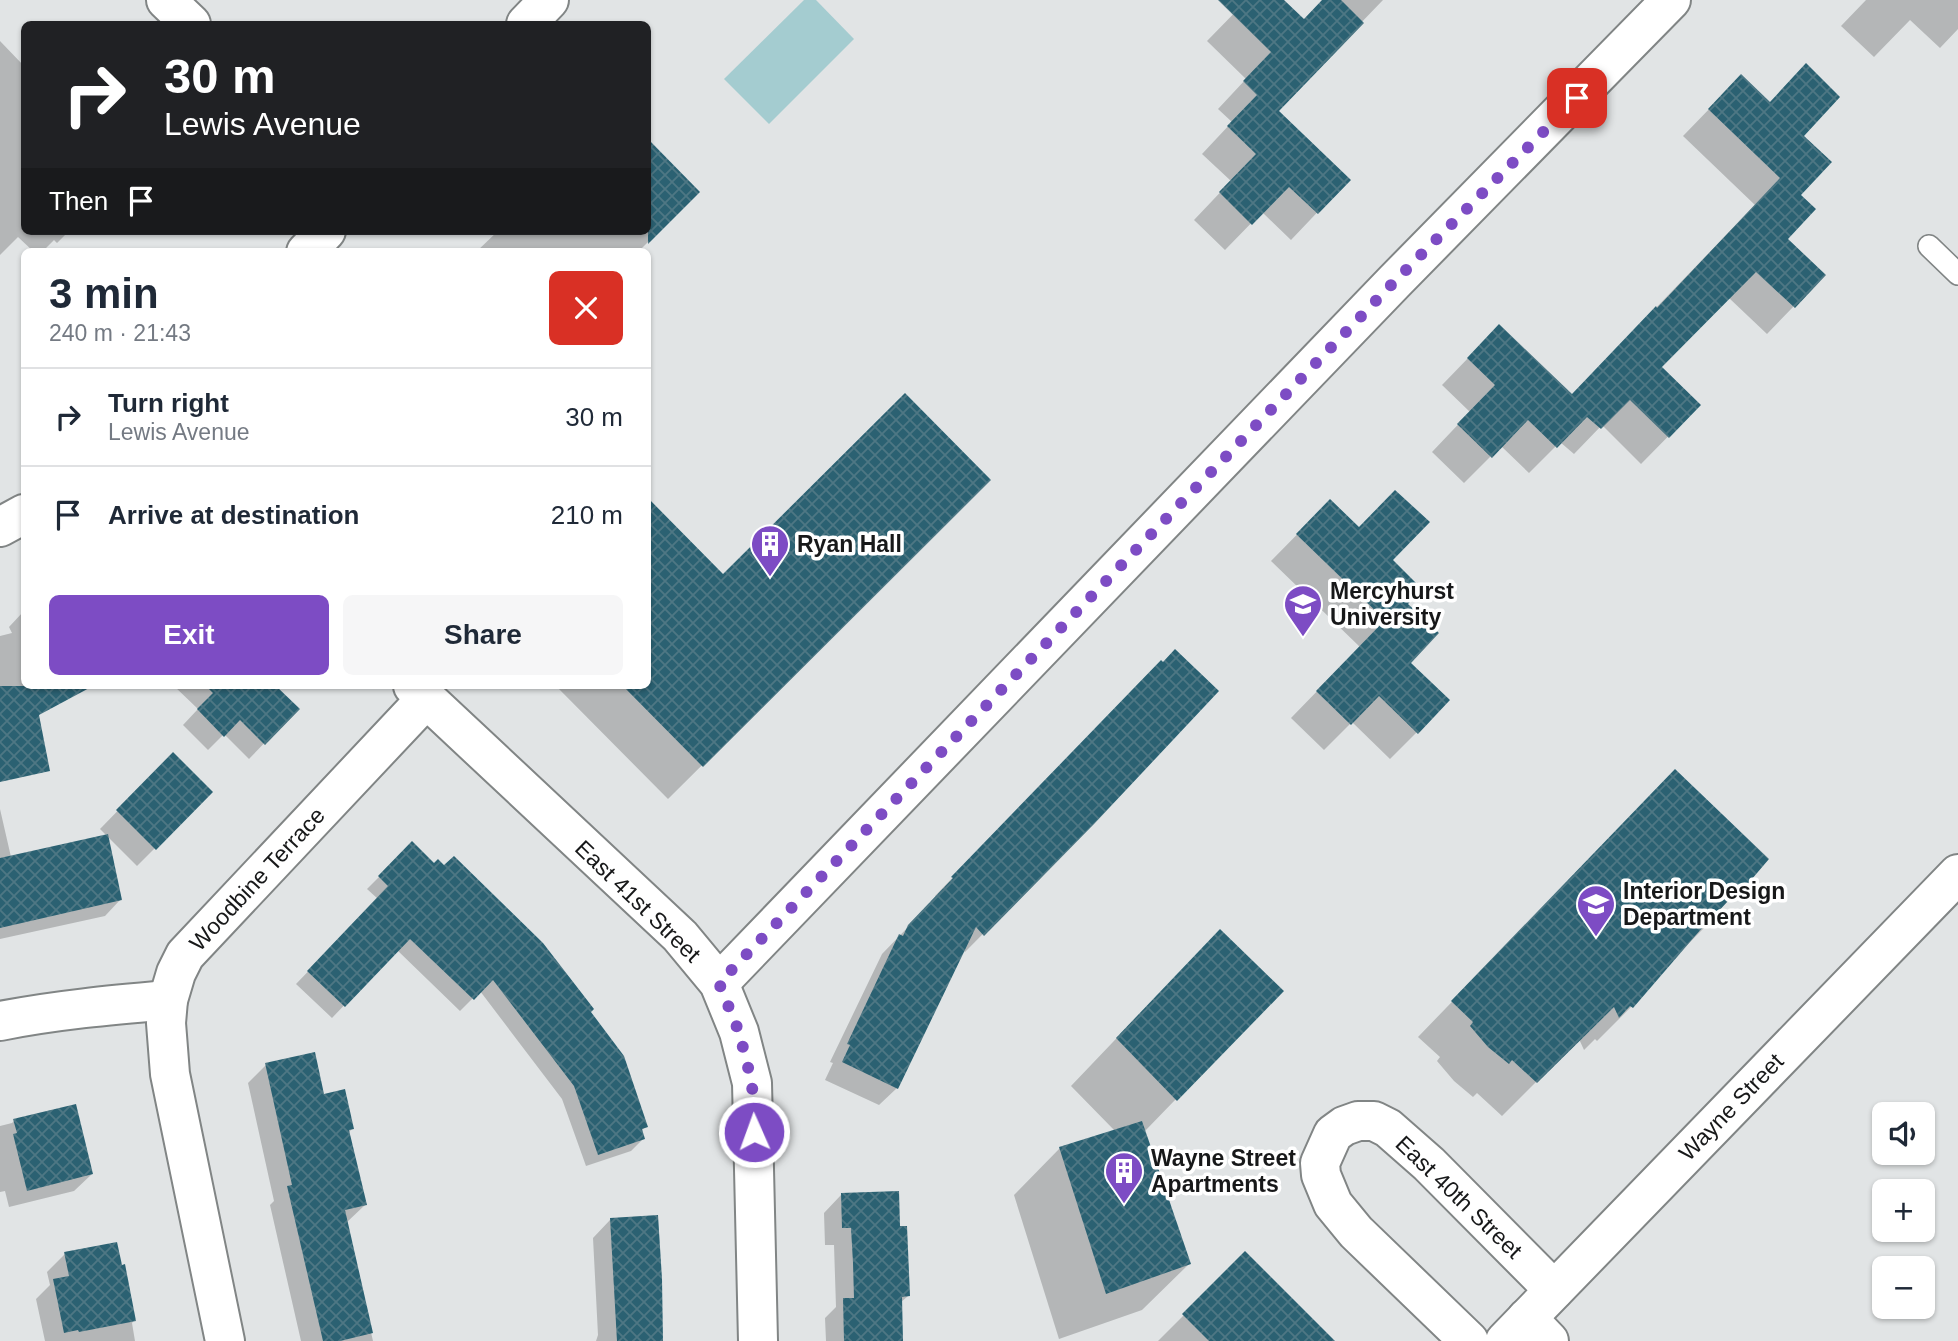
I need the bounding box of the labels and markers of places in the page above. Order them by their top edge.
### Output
pin [1547,68,1607,128]
building icon: Ryan Hall [749,523,791,578]
place label: Ryan Hall [797,531,902,557]
place label: Mercyhurst University [1330,578,1454,630]
school or university icon: Mercyhurst University [1282,583,1324,638]
place label: Interior Design Department [1623,878,1785,930]
school or university icon: Interior Design Department [1575,883,1617,938]
place label: Wayne Street Apartments [1151,1145,1296,1197]
building icon: Wayne Street Apartments [1103,1150,1145,1205]

